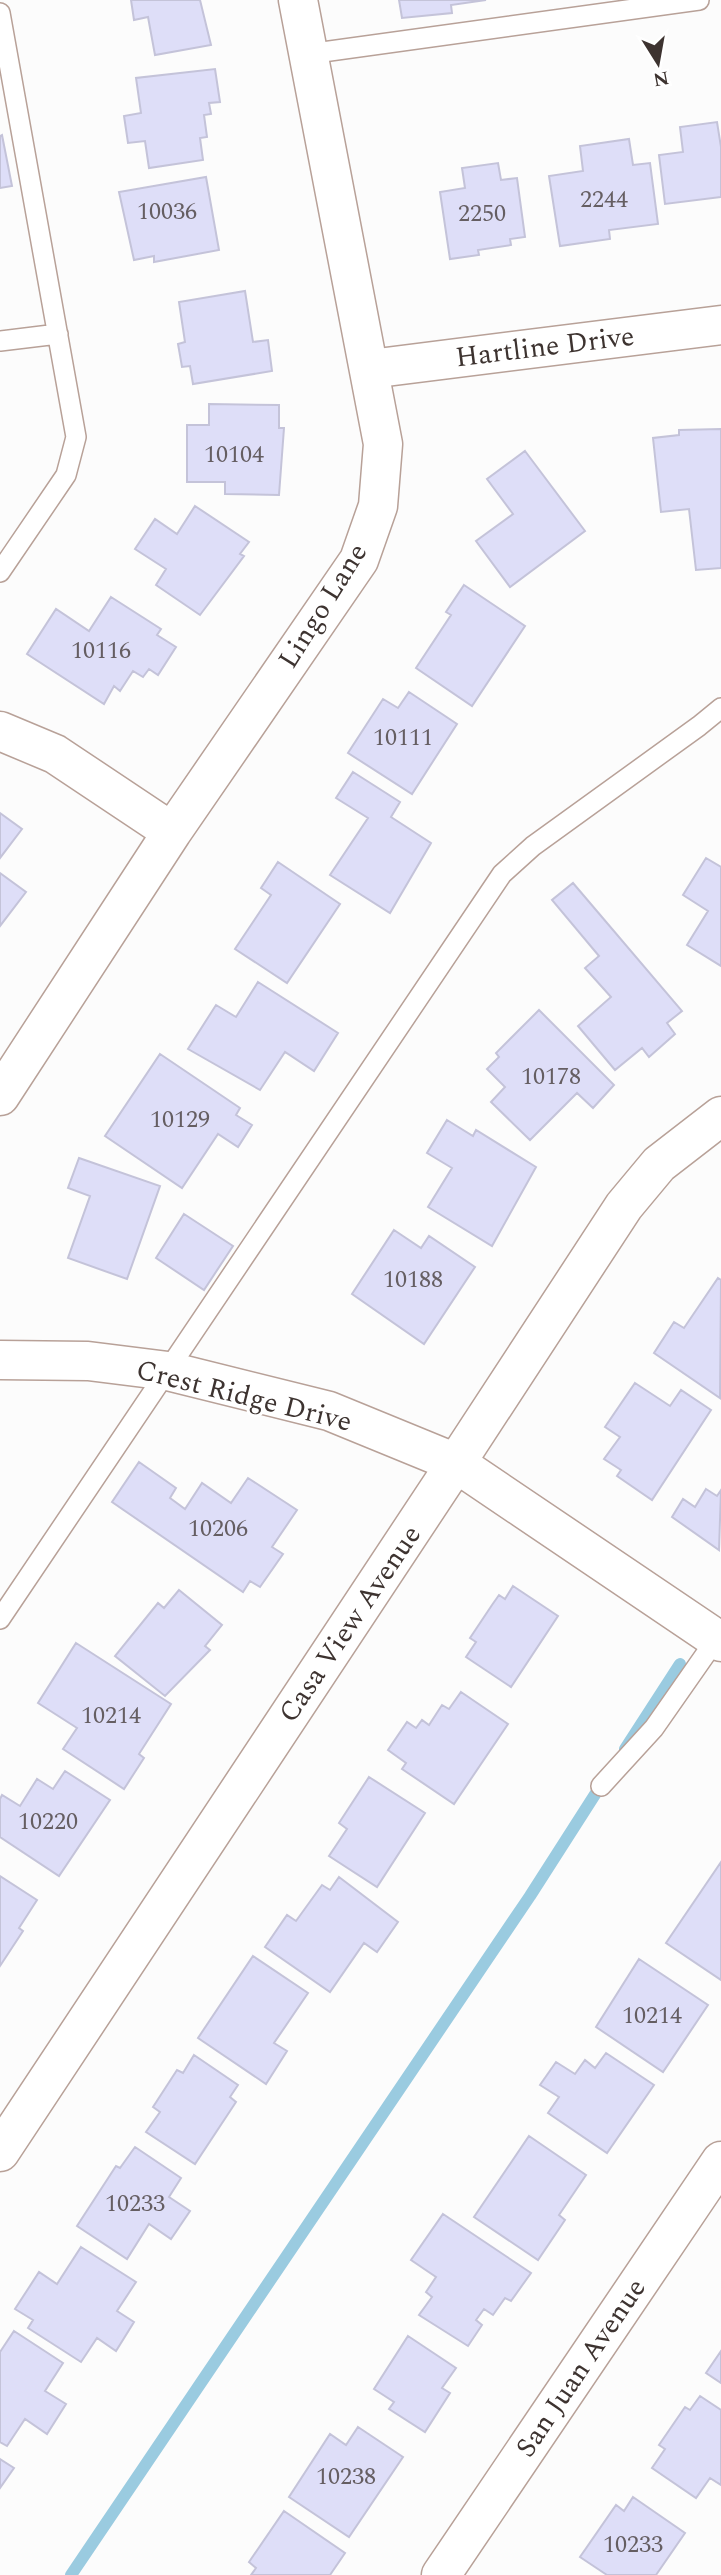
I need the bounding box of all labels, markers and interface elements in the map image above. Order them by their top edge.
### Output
north arrow [623,28,693,98]
text: N [651,63,671,94]
house number: 2244 [580,182,628,218]
house number: 10036 [137,194,197,230]
house number: 2250 [458,196,506,232]
street label: Hartline Drive [453,315,637,379]
house number: 10104 [204,437,264,473]
street label: Lingo Lane [267,535,379,677]
house number: 10116 [71,633,131,669]
house number: 10111 [373,720,433,756]
house number: 10178 [521,1059,581,1095]
house number: 10129 [150,1102,210,1138]
house number: 10188 [383,1262,443,1298]
street label: Crest Ridge Drive [132,1348,356,1444]
house number: 10206 [188,1511,248,1547]
street label: Casa View Avenue [268,1516,432,1732]
house number: 10214 [81,1698,141,1734]
house number: 10220 [18,1804,78,1840]
house number: 10214 [622,1998,682,2034]
house number: 10233 [105,2186,165,2222]
street label: San Juan Avenue [505,2270,657,2466]
house number: 10238 [316,2459,376,2495]
house number: 10233 [603,2527,663,2563]

